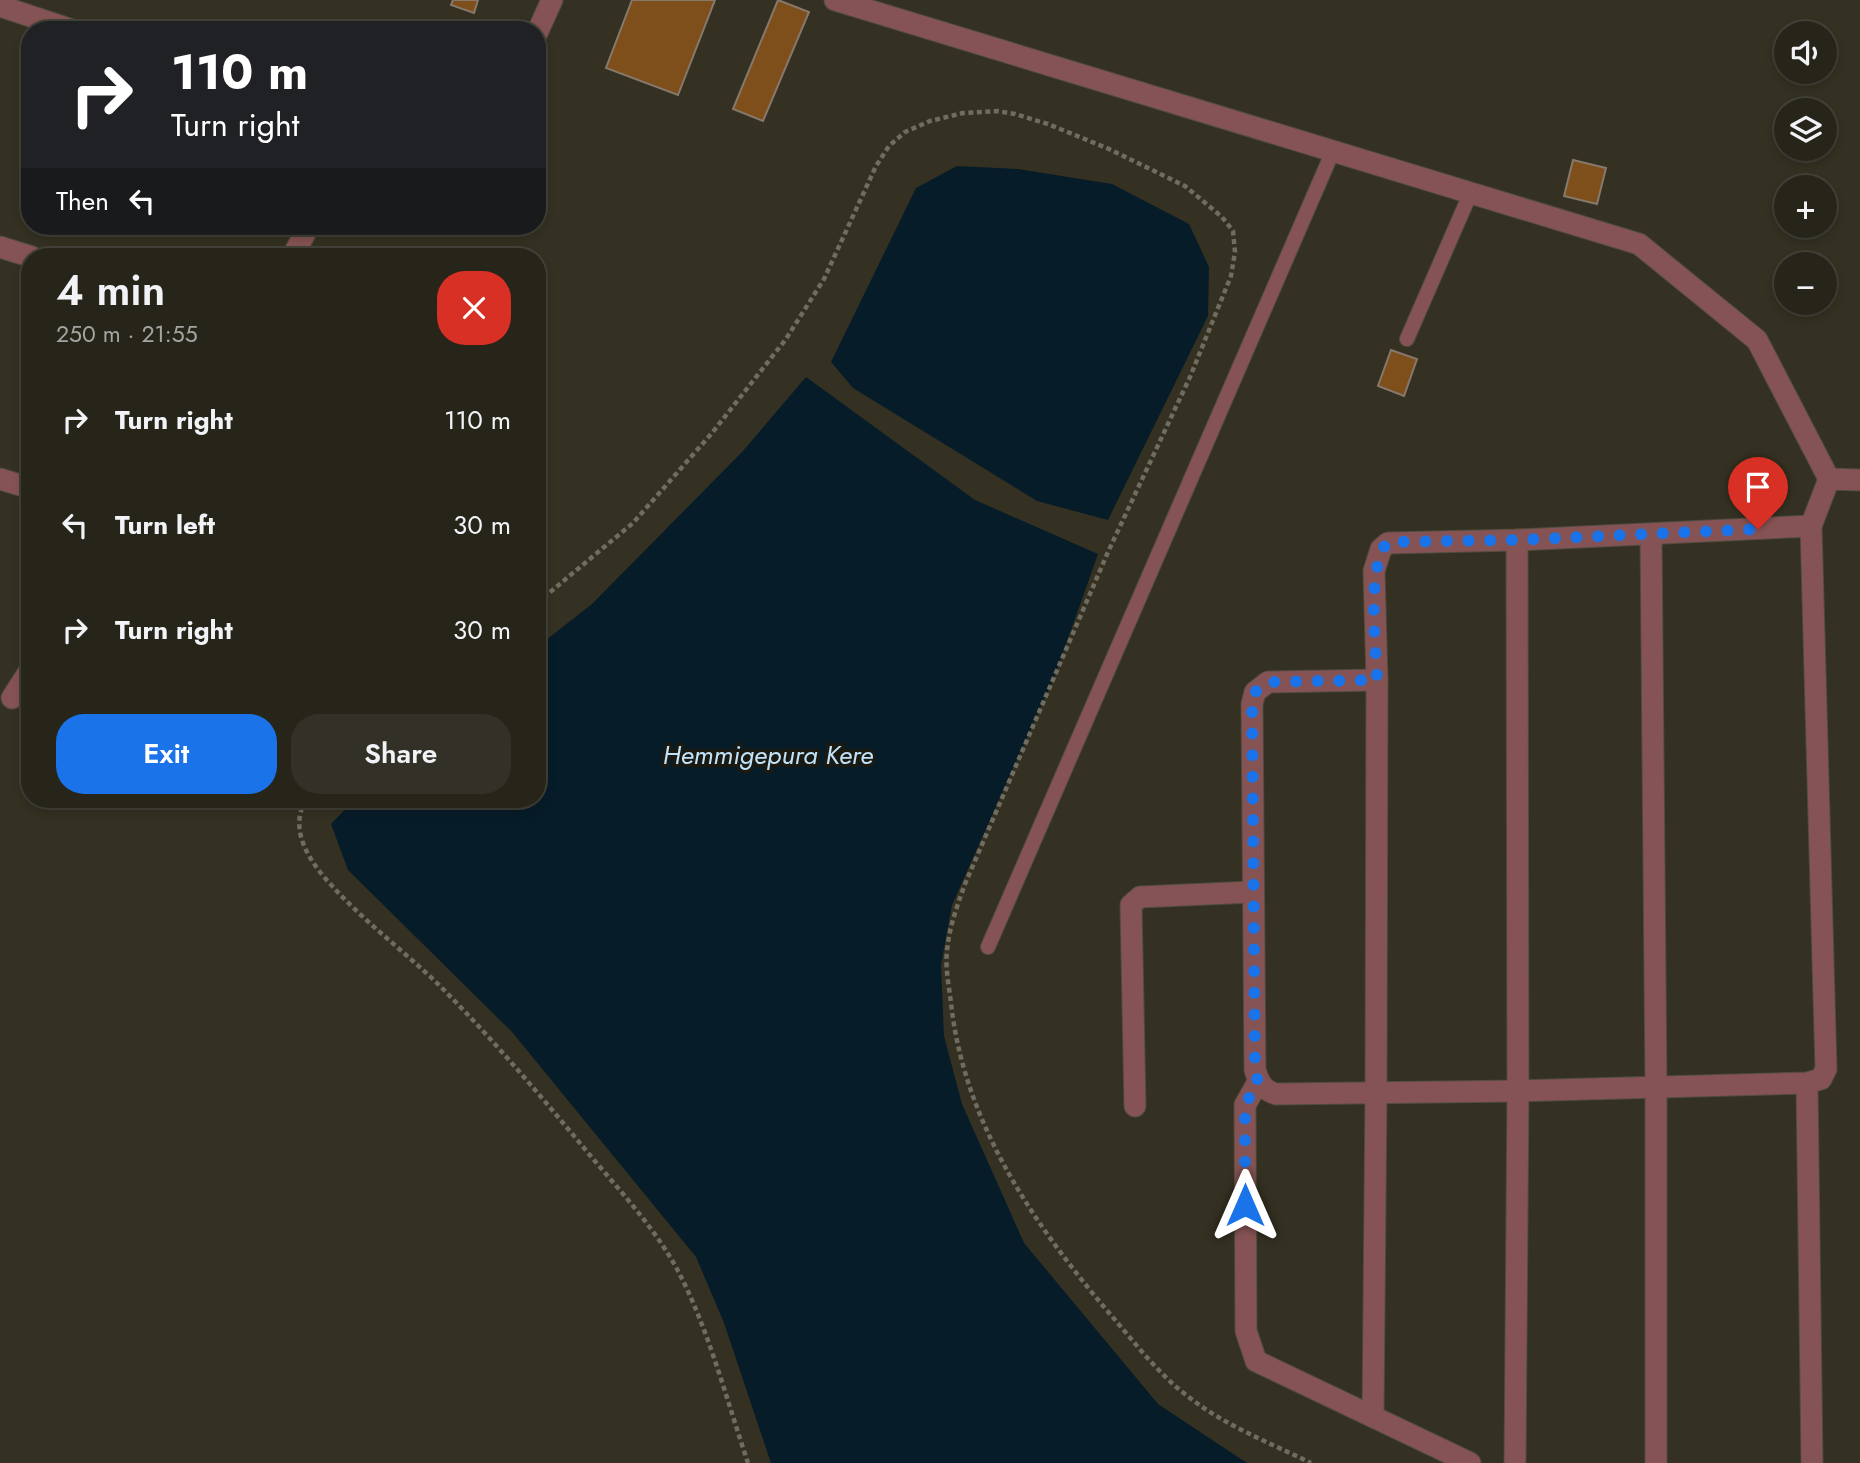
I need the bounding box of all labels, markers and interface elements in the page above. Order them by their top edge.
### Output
map controls [1774,21,1837,315]
button: sound [1774,21,1837,84]
text: 110 m [171,37,308,107]
icon: right [56,49,147,140]
button: layers [1774,98,1837,161]
text: Turn right [171,102,300,148]
button: + [1774,175,1837,238]
text: Then [56,182,109,220]
icon: left [123,182,161,220]
button: − [1774,252,1837,315]
text: 4 min [56,260,165,321]
button: close [437,271,511,345]
text: 250 m · 21:55 [56,317,198,351]
icon: right [56,401,94,439]
text: Turn right [115,401,233,439]
text: 110 m [444,401,511,439]
pin [1728,457,1788,529]
icon: arrive [1739,468,1777,506]
icon: left [56,506,94,544]
text: Turn left [115,506,215,544]
text: 30 m [453,506,511,544]
icon: right [56,611,94,649]
text: Turn right [115,611,233,649]
text: 30 m [453,611,511,649]
button: Exit [56,714,277,794]
button: Share [291,714,511,794]
water label: Hemmigepura Kere [663,736,873,774]
position arrow [1208,1168,1282,1242]

